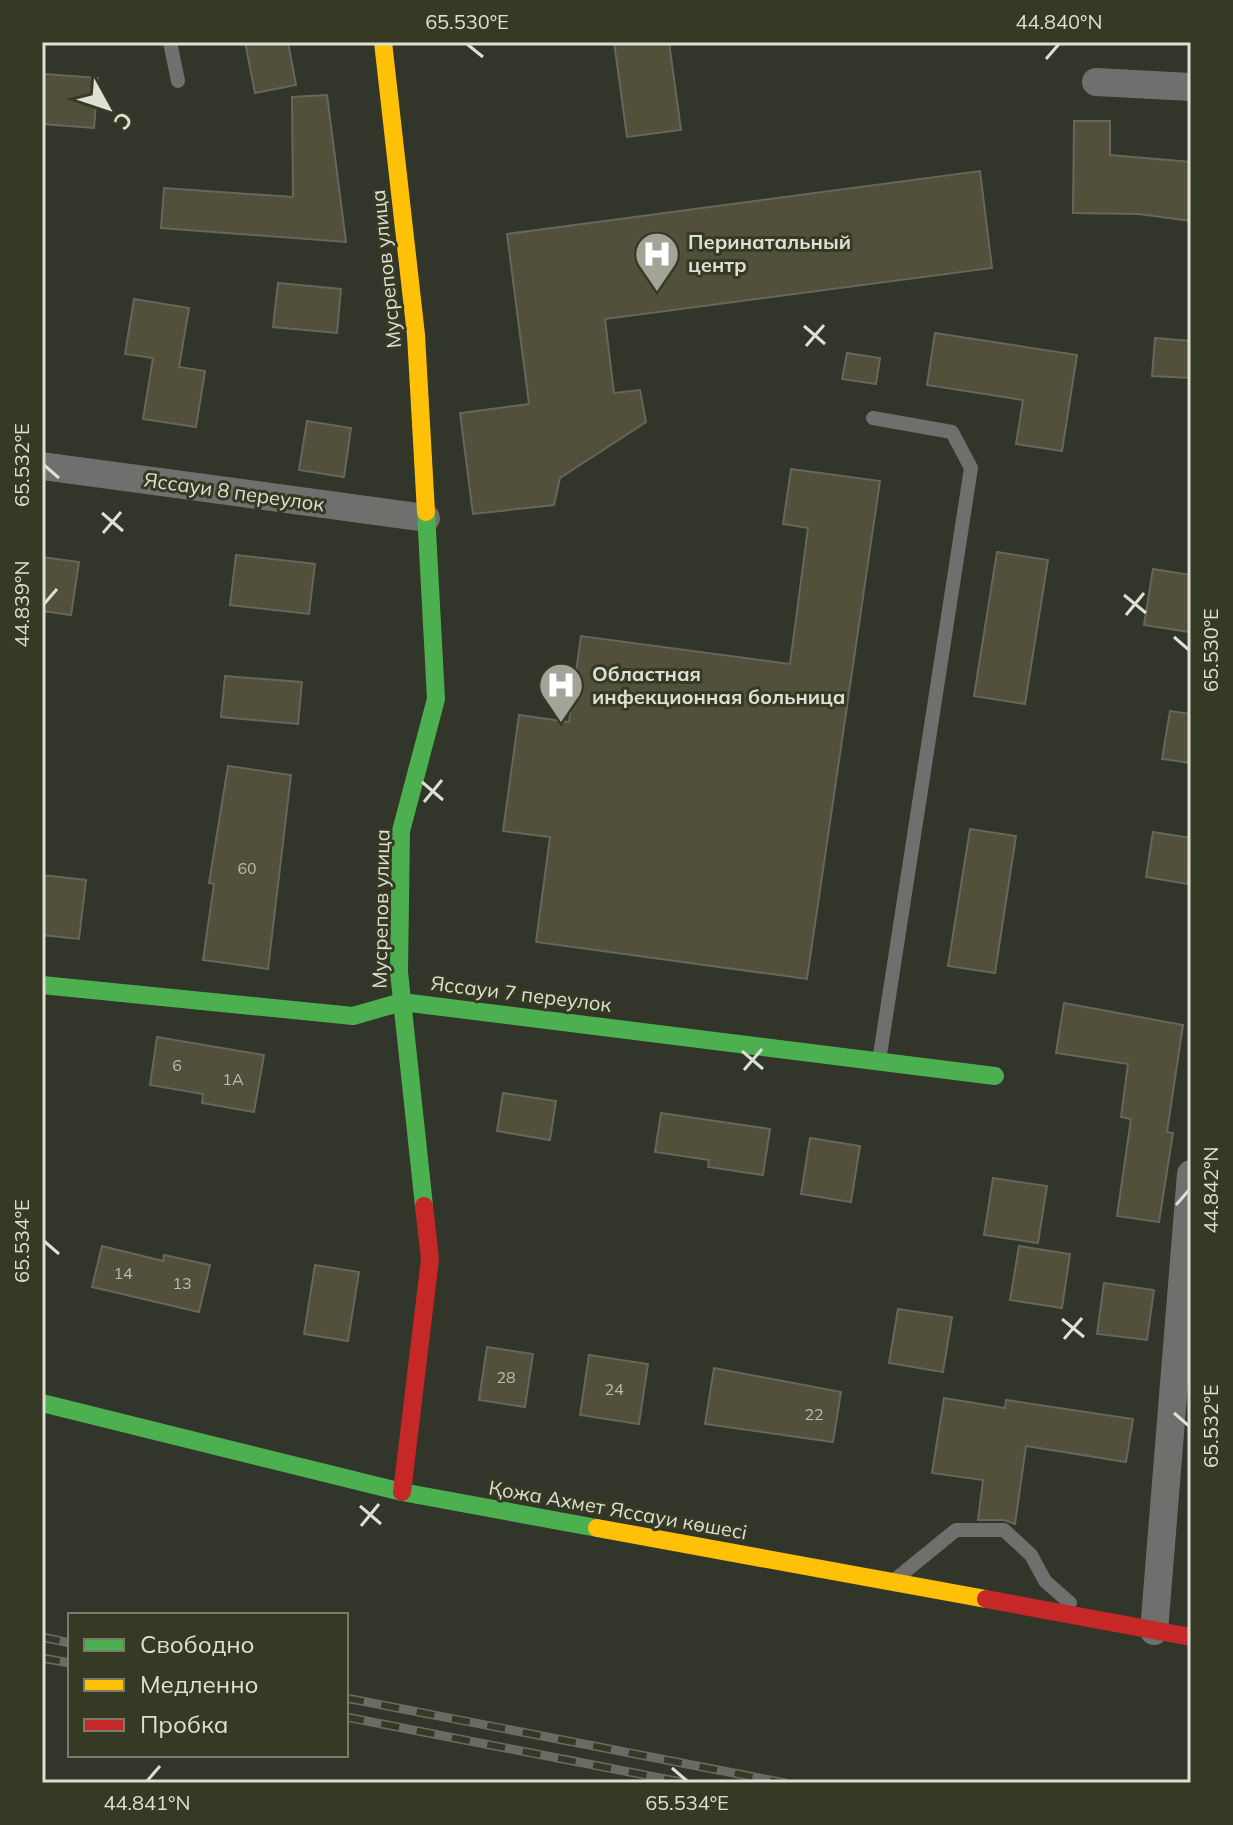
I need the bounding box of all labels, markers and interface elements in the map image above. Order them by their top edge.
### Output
text: 65.530°E [425,9,509,34]
text: 44.840°N [1016,9,1102,34]
north arrow [68,68,148,148]
text: С [108,106,139,136]
street label: Мусрепов улица [365,188,406,350]
place label: Перинатальный центр [688,229,851,277]
hospital icon: Перинатальный центр [633,230,681,293]
text: 65.532°E [9,423,34,507]
street label: Яссауи 8 переулок [142,466,326,517]
text: 44.839°N [9,561,34,647]
text: 65.530°E [1198,608,1223,692]
hospital icon: Областная инфекционная больница [537,661,585,724]
place label: Областная инфекционная больница [592,661,845,709]
street label: Мусрепов улица [367,829,394,989]
house number: 60 [237,858,257,878]
street label: Яссауи 7 переулок [429,970,613,1017]
house number: 6 [172,1055,182,1075]
house number: 1А [222,1069,244,1089]
text: 44.842°N [1198,1147,1223,1233]
text: 65.534°E [9,1199,34,1283]
house number: 14 [113,1263,133,1283]
house number: 13 [172,1273,192,1293]
house number: 28 [496,1367,516,1387]
house number: 24 [604,1379,624,1399]
text: 65.532°E [1198,1384,1223,1468]
house number: 22 [804,1404,824,1424]
street label: Қожа Ахмет Яссауи көшесі [487,1474,749,1545]
legend [68,1613,348,1757]
text: Свободно [140,1629,255,1659]
text: Медленно [140,1669,259,1699]
text: Пробка [140,1709,228,1739]
text: 44.841°N [104,1790,190,1815]
text: 65.534°E [645,1790,729,1815]

